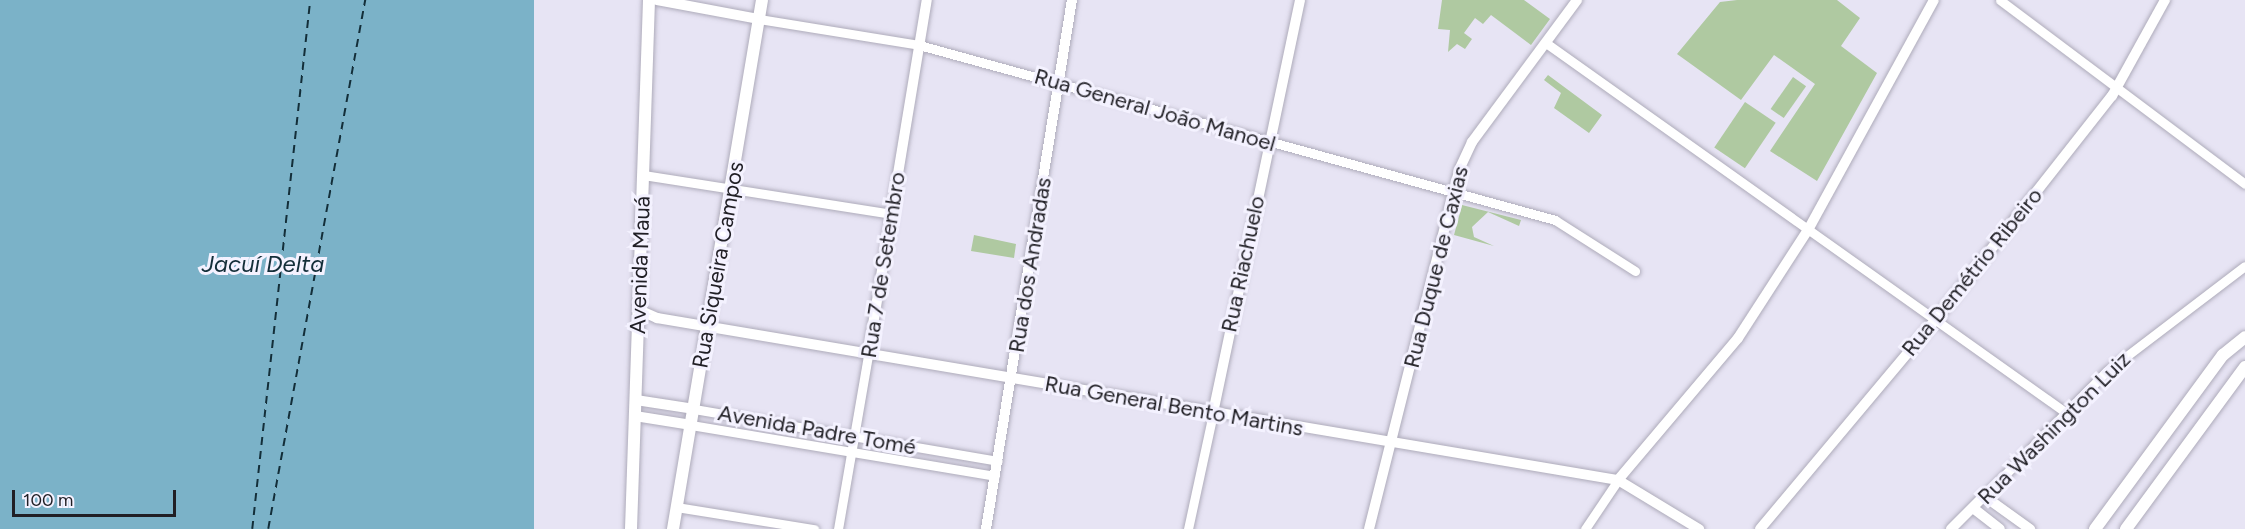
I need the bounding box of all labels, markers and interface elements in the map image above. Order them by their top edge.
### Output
street label: Rua General João Manoel [1031,63,1279,157]
street label: Rua Siqueira Campos [687,160,749,370]
street label: Rua Duque de Caxias [1398,163,1474,371]
street label: Rua 7 de Setembro [855,170,911,360]
street label: Rua dos Andradas [1003,175,1057,355]
street label: Rua Demétrio Ribeiro [1896,183,2048,361]
street label: Rua Riachuelo [1216,193,1270,335]
street label: Avenida Mauá [624,196,656,334]
water label: Jacuí Delta [202,250,324,278]
street label: Rua Washington Luiz [1972,346,2136,510]
street label: Rua General Bento Martins [1043,370,1305,442]
street label: Avenida Padre Tomé [716,400,918,460]
scale bar [15,478,178,516]
text: 100 m [23,489,73,511]

